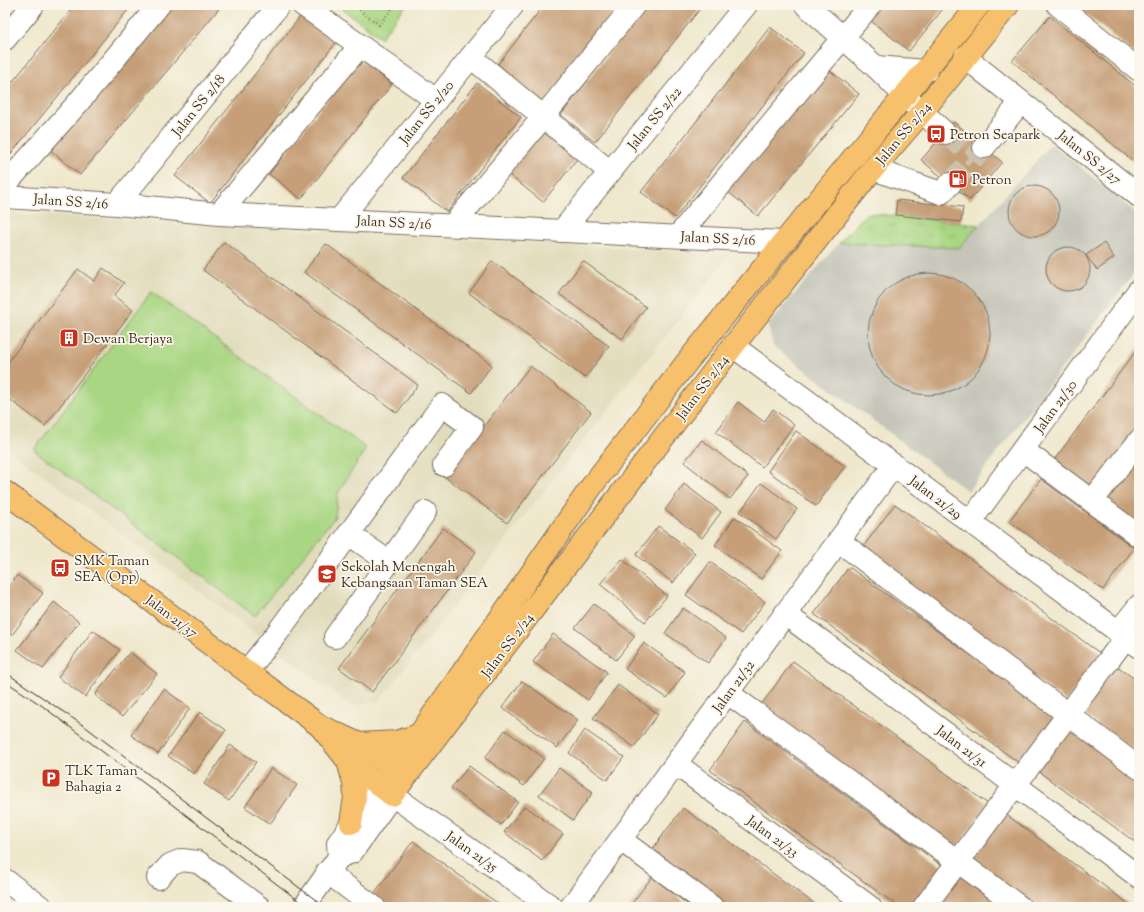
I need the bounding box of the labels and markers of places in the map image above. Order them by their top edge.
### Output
bus stop icon: Petron Seapark [925,123,947,145]
place label: Petron Seapark [950,126,1041,146]
fuel station icon: Petron [947,168,969,190]
place label: Petron [972,171,1012,191]
building icon: Dewan Berjaya [58,327,80,349]
place label: Dewan Berjaya [83,330,173,350]
place label: SMK Taman SEA (Opp) [74,552,150,588]
bus stop icon: SMK Taman SEA (Opp) [49,557,71,579]
place label: Sekolah Menengah Kebangsaan Taman SEA [341,558,489,594]
school or university icon: Sekolah Menengah Kebangsaan Taman SEA [316,563,338,585]
place label: TLK Taman Bahagia 2 [65,762,138,798]
parking icon: TLK Taman Bahagia 2 [40,767,62,789]

